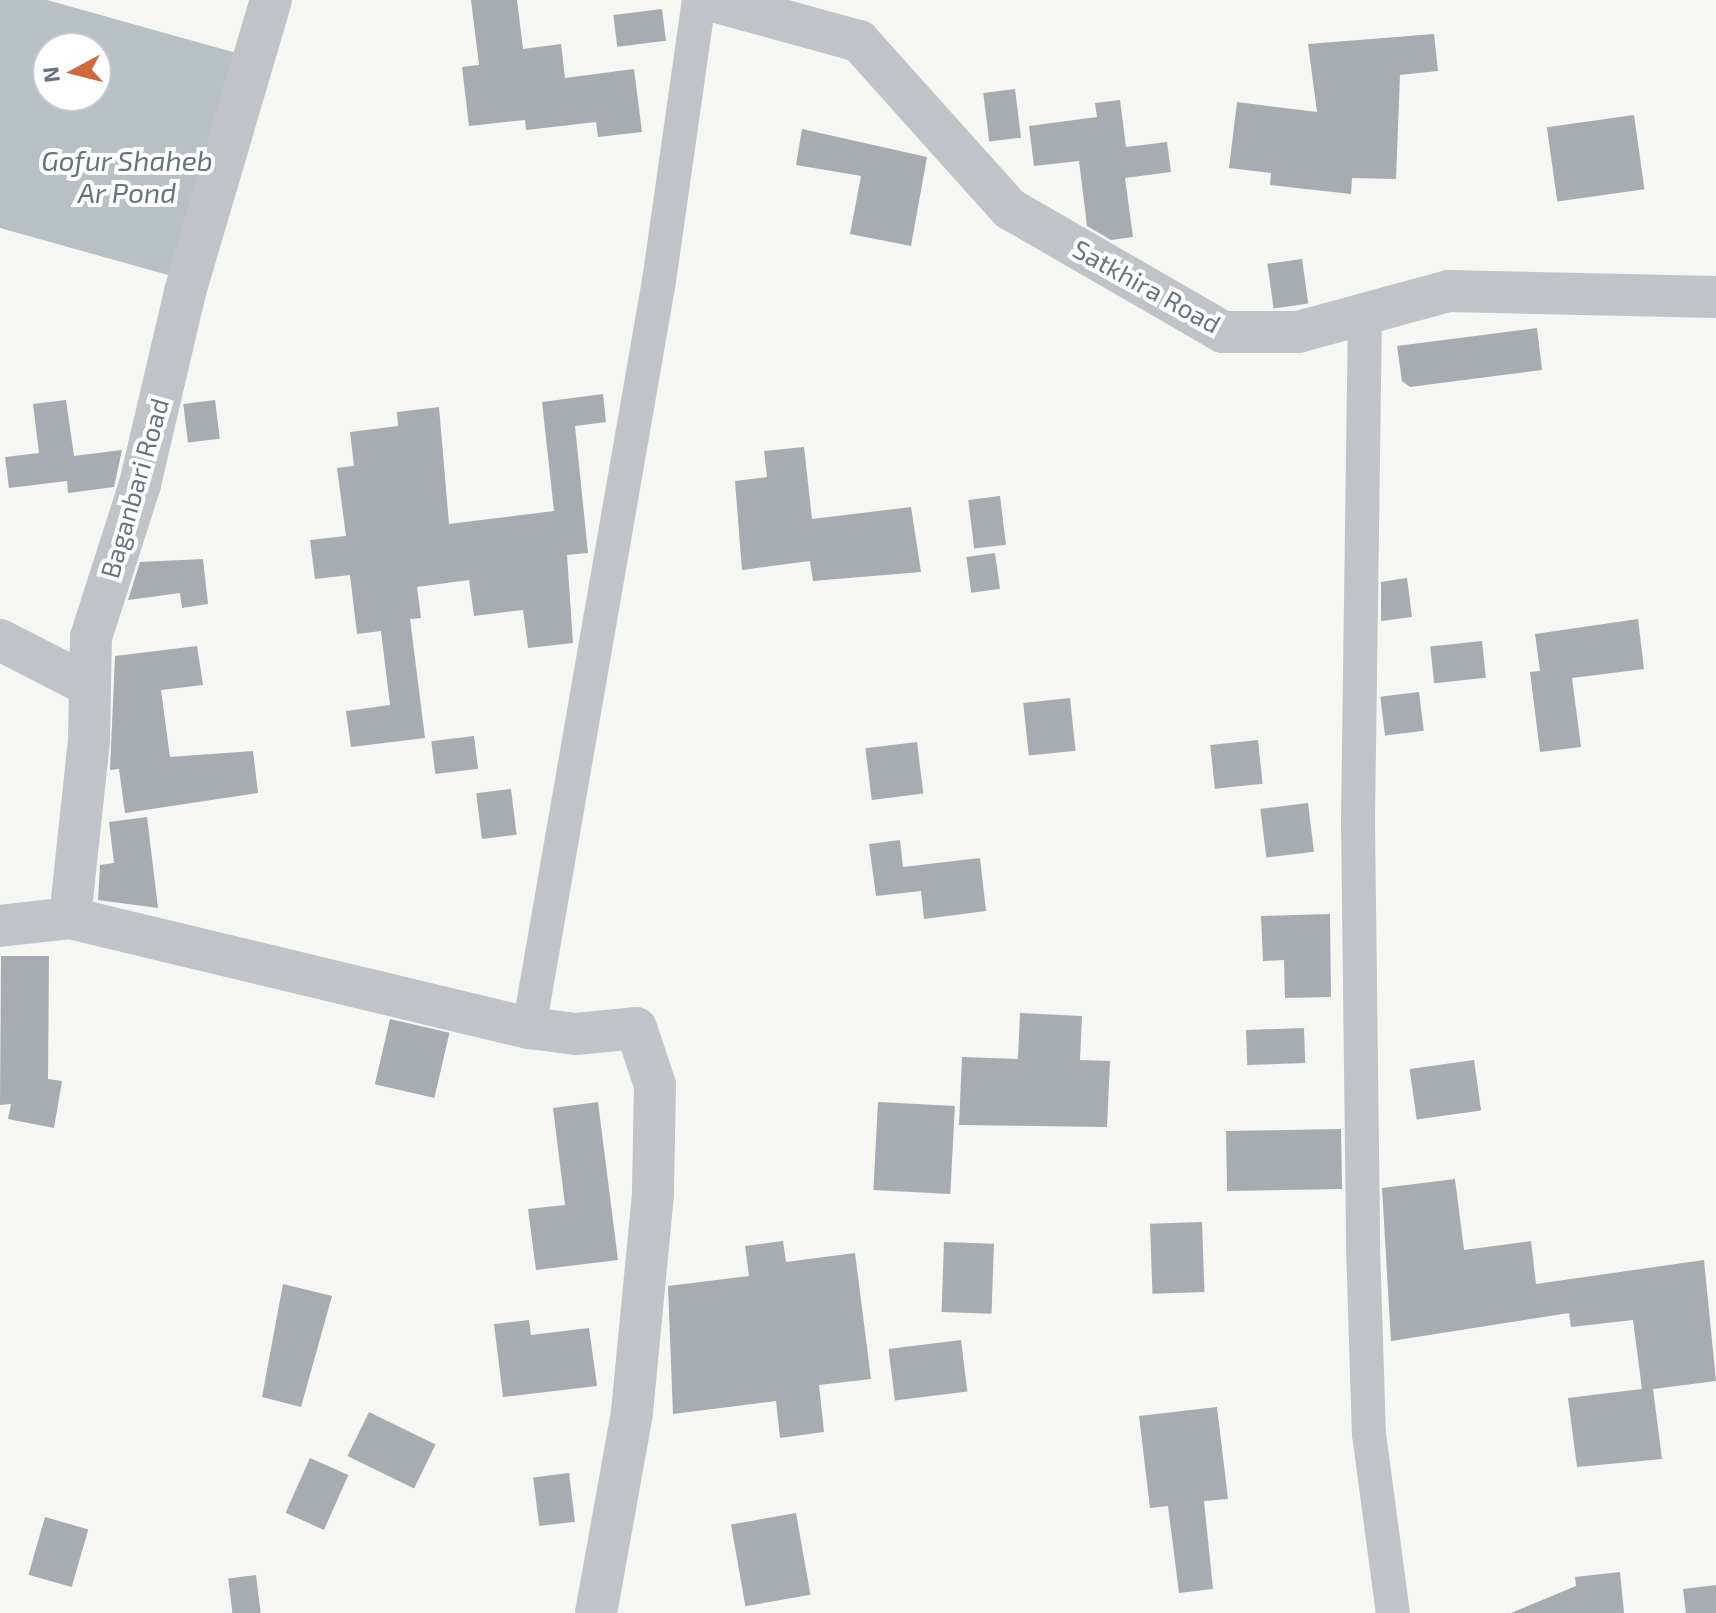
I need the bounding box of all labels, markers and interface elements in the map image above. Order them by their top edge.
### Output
north arrow [32,32,112,112]
text: N [36,65,64,84]
water label: Gofur Shaheb Ar Pond [41,143,213,209]
street label: Satkhira Road [1068,233,1226,339]
street label: Baganbari Road [93,394,175,582]

